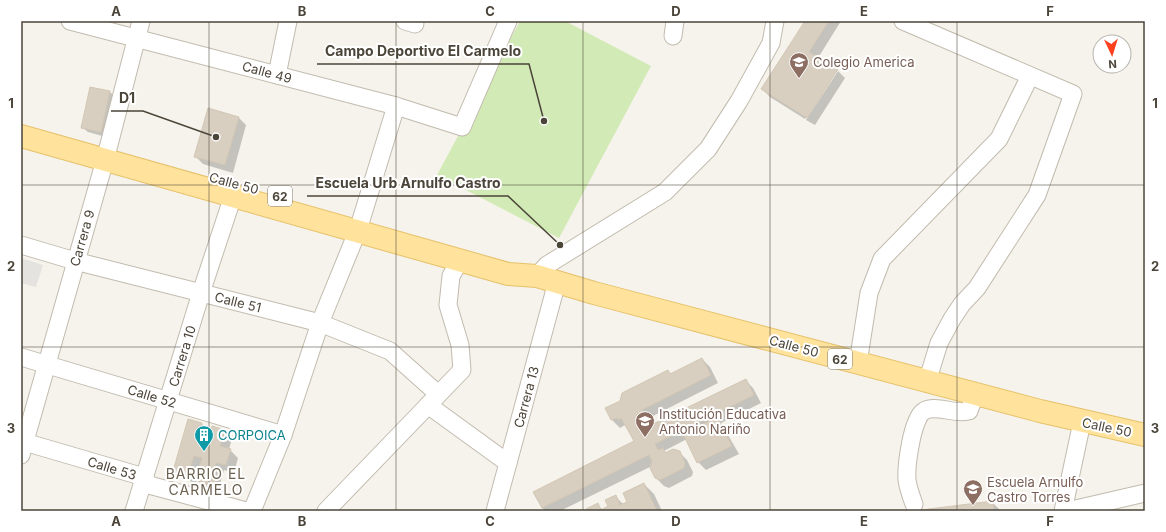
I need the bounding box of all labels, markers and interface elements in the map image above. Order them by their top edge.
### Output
text: A [111,3,121,19]
text: B [298,3,307,19]
text: C [485,3,495,19]
text: D [671,3,681,19]
text: E [860,3,868,19]
text: F [1046,3,1054,19]
north arrow [1092,34,1132,74]
callout: Campo Deportivo El Carmelo [317,38,529,64]
text: Campo Deportivo El Carmelo [325,42,522,59]
school or university icon: Colegio America [788,51,810,79]
place label: Colegio America [813,54,915,70]
text: N [1108,57,1117,71]
street label: Calle 49 [240,58,294,86]
callout: D1 [111,85,143,111]
text: D1 [119,89,135,106]
text: 1 [8,95,14,111]
text: 1 [1152,95,1158,111]
street label: Calle 50 [208,169,260,197]
callout: Escuela Urb Arnulfo Castro [307,170,508,196]
text: Escuela Urb Arnulfo Castro [315,174,501,191]
road number: 62 [268,186,292,206]
street label: Carrera 9 [66,208,98,268]
text: 2 [7,258,15,274]
text: 2 [1151,258,1159,274]
street label: Calle 51 [213,288,263,316]
street label: Carrera 10 [165,323,199,389]
street label: Calle 50 [768,332,820,360]
road number: 62 [828,349,852,369]
street label: Carrera 13 [510,364,542,430]
street label: Calle 52 [126,381,178,411]
place label: Institución Educativa Antonio Nariño [659,406,786,437]
school or university icon: Institución Educativa Antonio Nariño [634,410,656,438]
street label: Calle 50 [1081,414,1133,440]
text: 3 [7,420,15,436]
text: 3 [1151,420,1159,436]
building icon: CORPOICA [193,424,215,452]
place label: CORPOICA [218,427,286,443]
street label: Calle 53 [86,453,138,483]
district label: BARRIO EL CARMELO [166,465,246,498]
place label: Escuela Arnulfo Castro Torres [987,474,1083,505]
school or university icon: Escuela Arnulfo Castro Torres [962,478,984,506]
text: A [111,513,121,529]
text: B [298,513,307,529]
text: C [485,513,495,529]
text: D [671,513,681,529]
text: E [860,513,868,529]
text: F [1046,513,1054,529]

